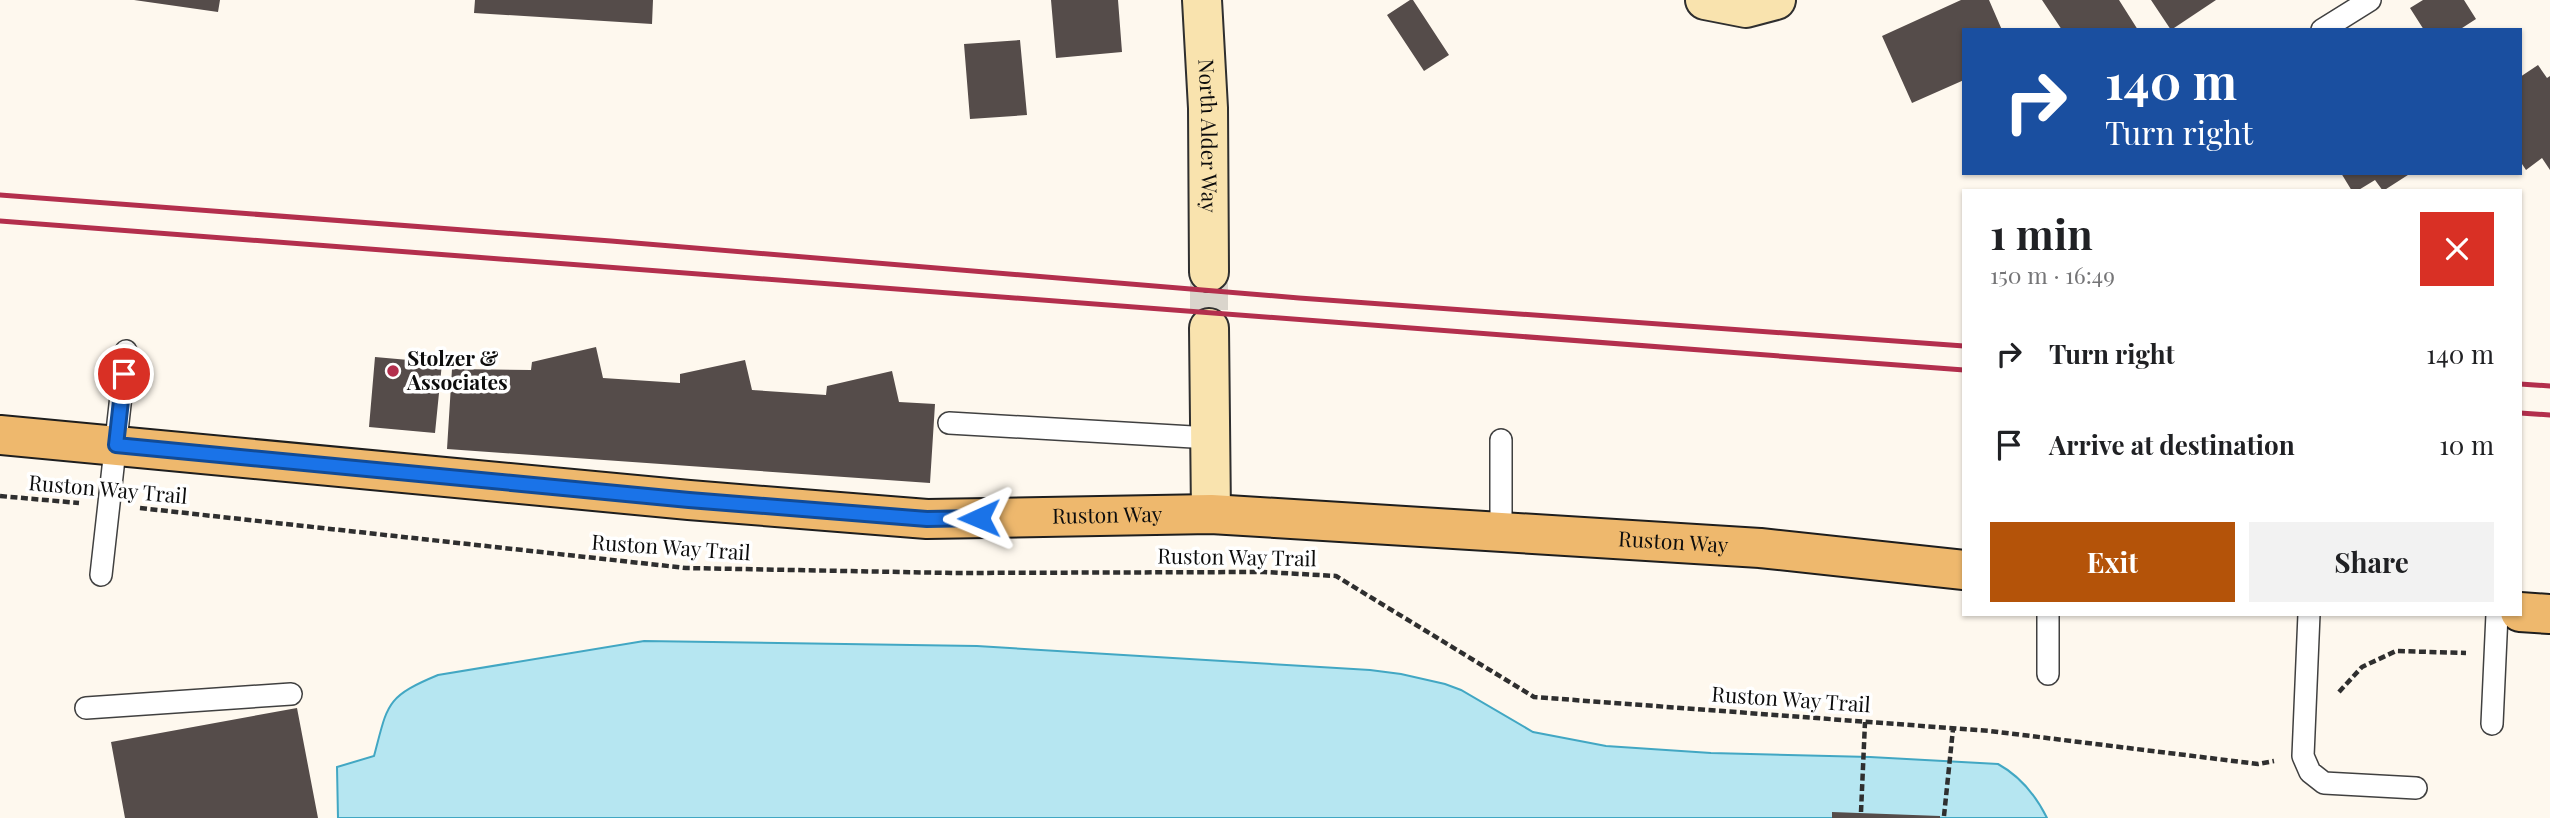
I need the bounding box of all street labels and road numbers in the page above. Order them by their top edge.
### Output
street label: North Alder Way [1193,58,1225,213]
street label: Ruston Way Trail [28,467,189,509]
street label: Ruston Way [1052,499,1163,529]
street label: Ruston Way [1618,523,1730,558]
street label: Ruston Way Trail [591,526,752,566]
street label: Ruston Way Trail [1157,541,1317,571]
street label: Ruston Way Trail [1711,678,1872,718]

